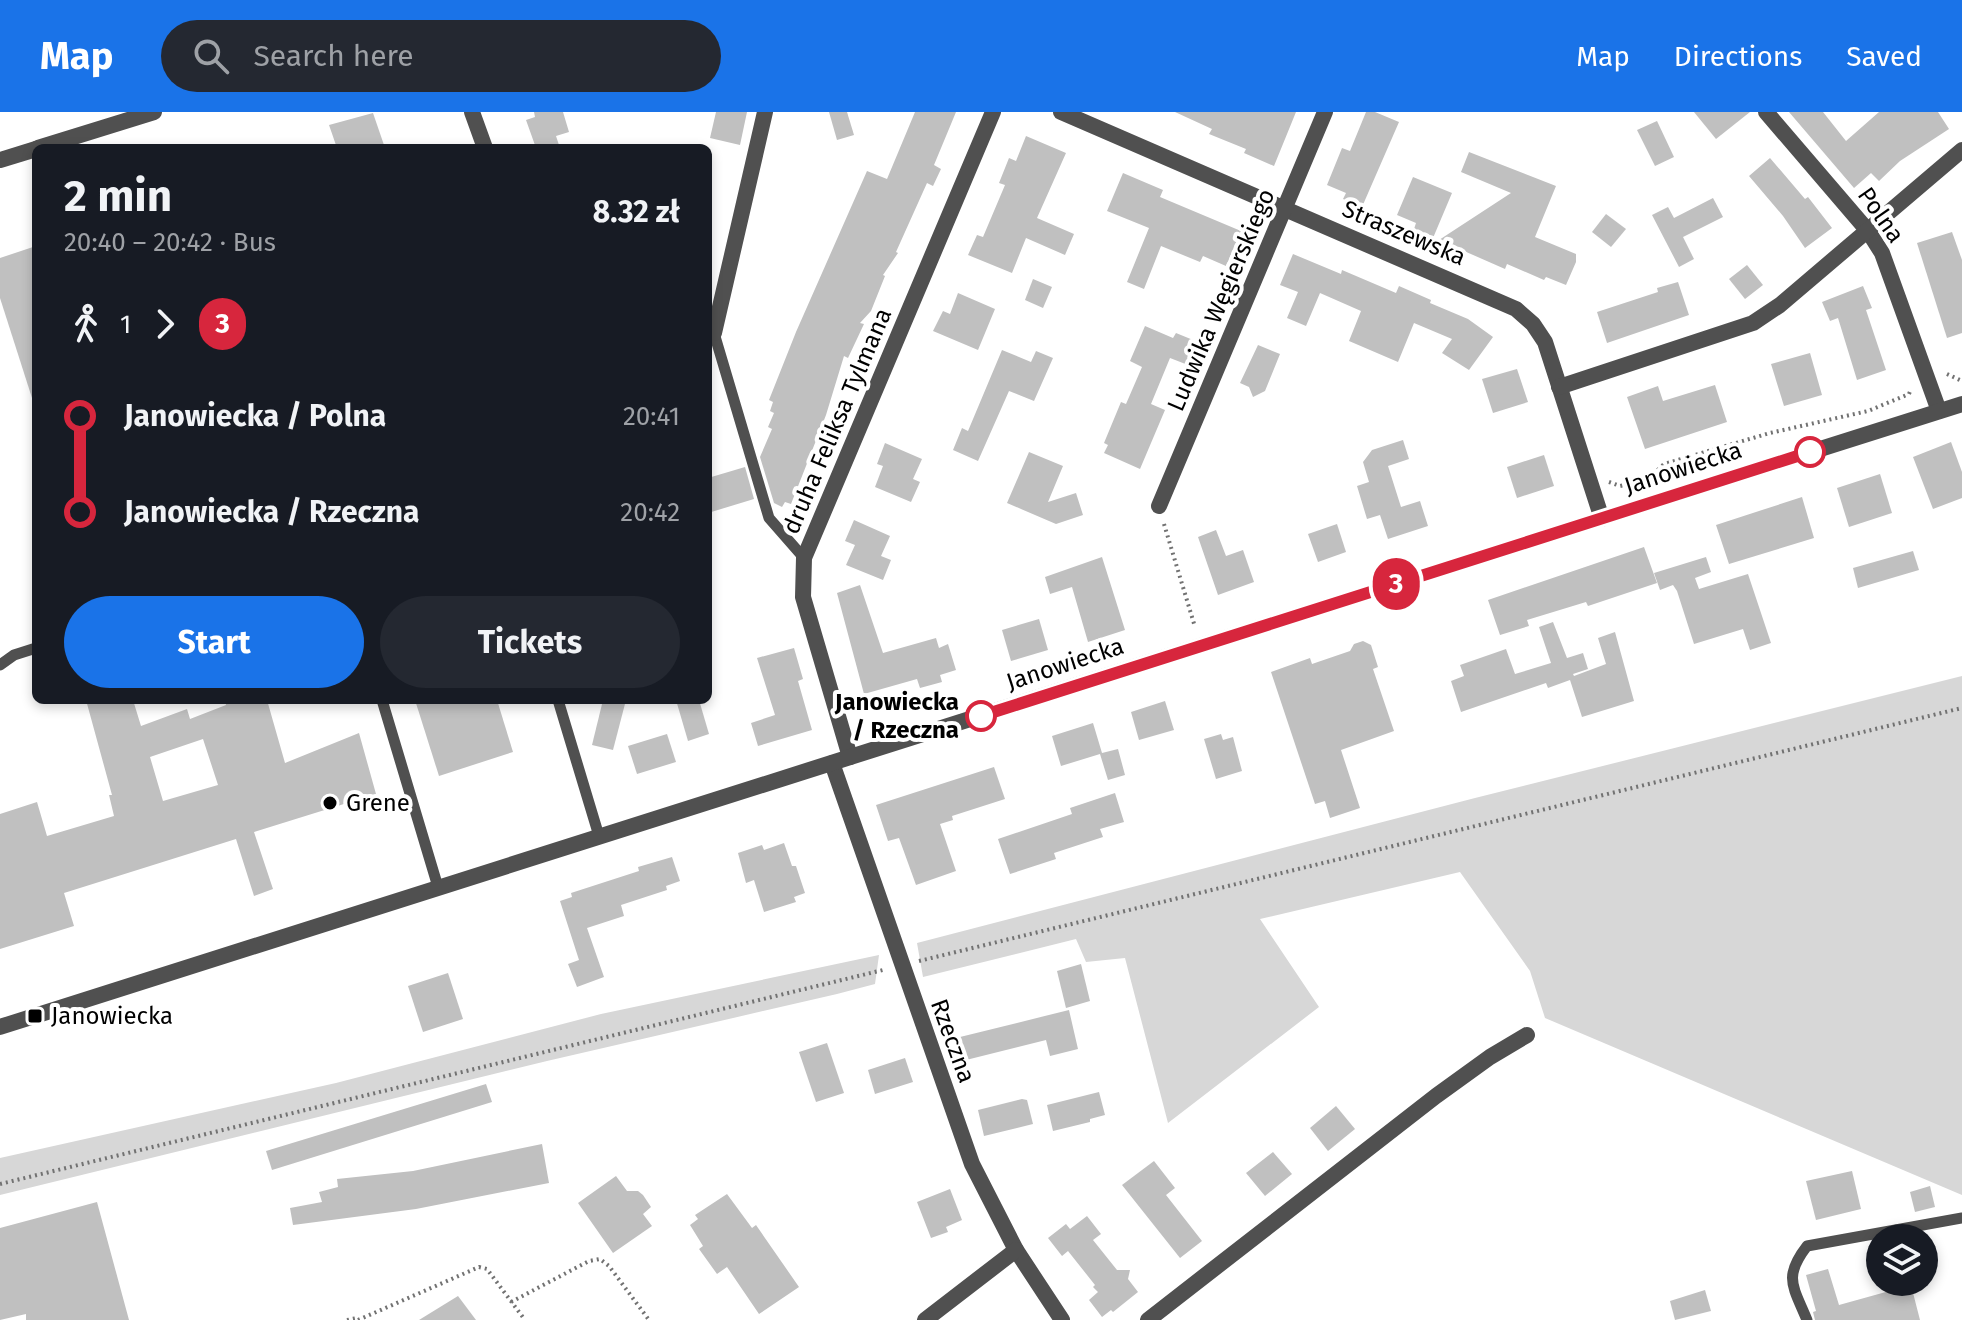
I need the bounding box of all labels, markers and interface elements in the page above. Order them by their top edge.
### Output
search box [161,20,721,92]
text: Map [40,33,113,79]
icon: search [189,34,233,78]
text: Search here [253,38,414,74]
text: Map [1576,40,1630,73]
text: Directions [1674,40,1802,73]
text: Saved [1846,40,1922,73]
text: 2 min [64,170,172,223]
street label: Polna [1852,182,1910,248]
street label: Ludwika Węgierskiego [1161,185,1281,415]
text: 8.32 zł [593,194,680,230]
street label: Straszewska [1338,195,1470,271]
text: 20:40 – 20:42 · Bus [64,227,276,258]
icon: walk [64,302,108,346]
icon: forward [143,302,187,346]
street label: druha Feliksa Tylmana [777,304,897,538]
text: 3 [215,307,230,340]
text: 1 [120,309,131,340]
text: Janowiecka / Polna [124,398,386,434]
text: 20:41 [623,401,680,432]
street label: Janowiecka [1621,436,1745,500]
unlabelled marker [1795,437,1825,467]
text: Janowiecka / Rzeczna [124,494,419,530]
text: 20:42 [620,497,680,528]
line badge: 3 [1370,558,1422,610]
text: 3 [1389,567,1403,600]
button: Start [64,596,364,688]
button: Tickets [380,596,680,688]
street label: Janowiecka [1003,632,1127,696]
place label: Janowiecka / Rzeczna [834,688,959,744]
marker: Janowiecka / Rzeczna [966,701,996,731]
place label: Grene [346,789,410,817]
marker: Grene [321,794,339,812]
street label: Rzeczna [925,995,981,1087]
place label: Janowiecka [51,1002,173,1030]
marker: Janowiecka [26,1007,44,1025]
map controls [1866,1224,1938,1296]
button: layers [1866,1224,1938,1296]

